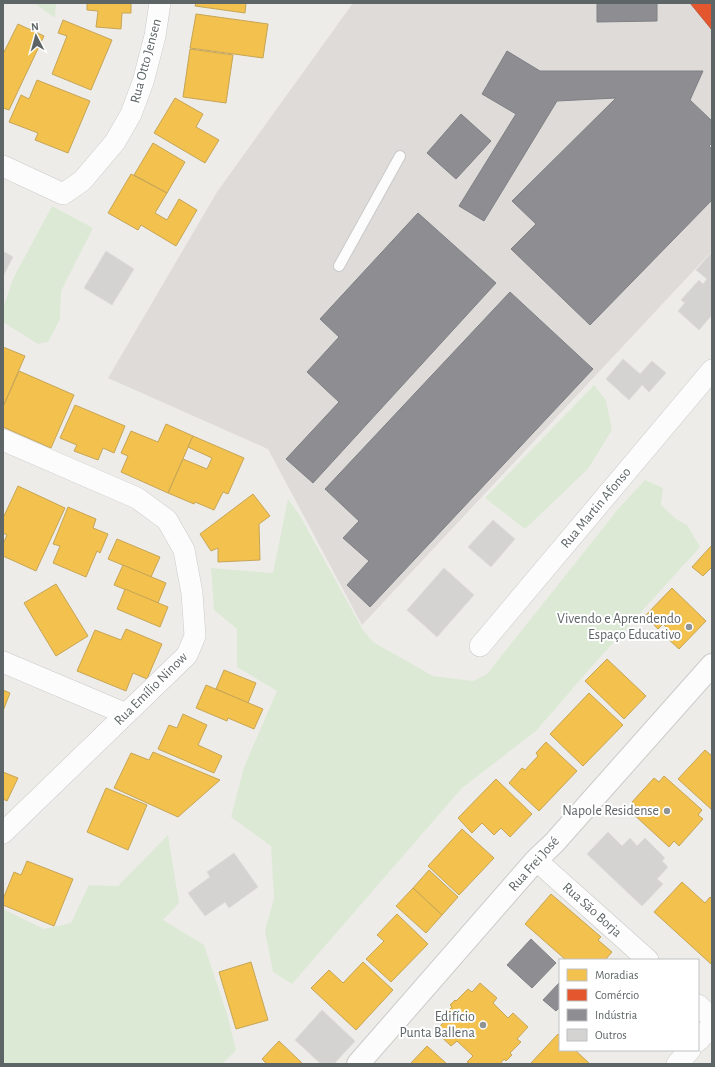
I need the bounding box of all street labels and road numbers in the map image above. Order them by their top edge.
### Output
street label: Rua Otto Jensen [128,17,164,105]
street label: Rua Martin Afonso [558,465,634,551]
street label: Rua Emílio Ninow [112,649,191,728]
street label: Rua Frei José [506,834,562,894]
street label: Rua São Borja [560,880,625,940]

